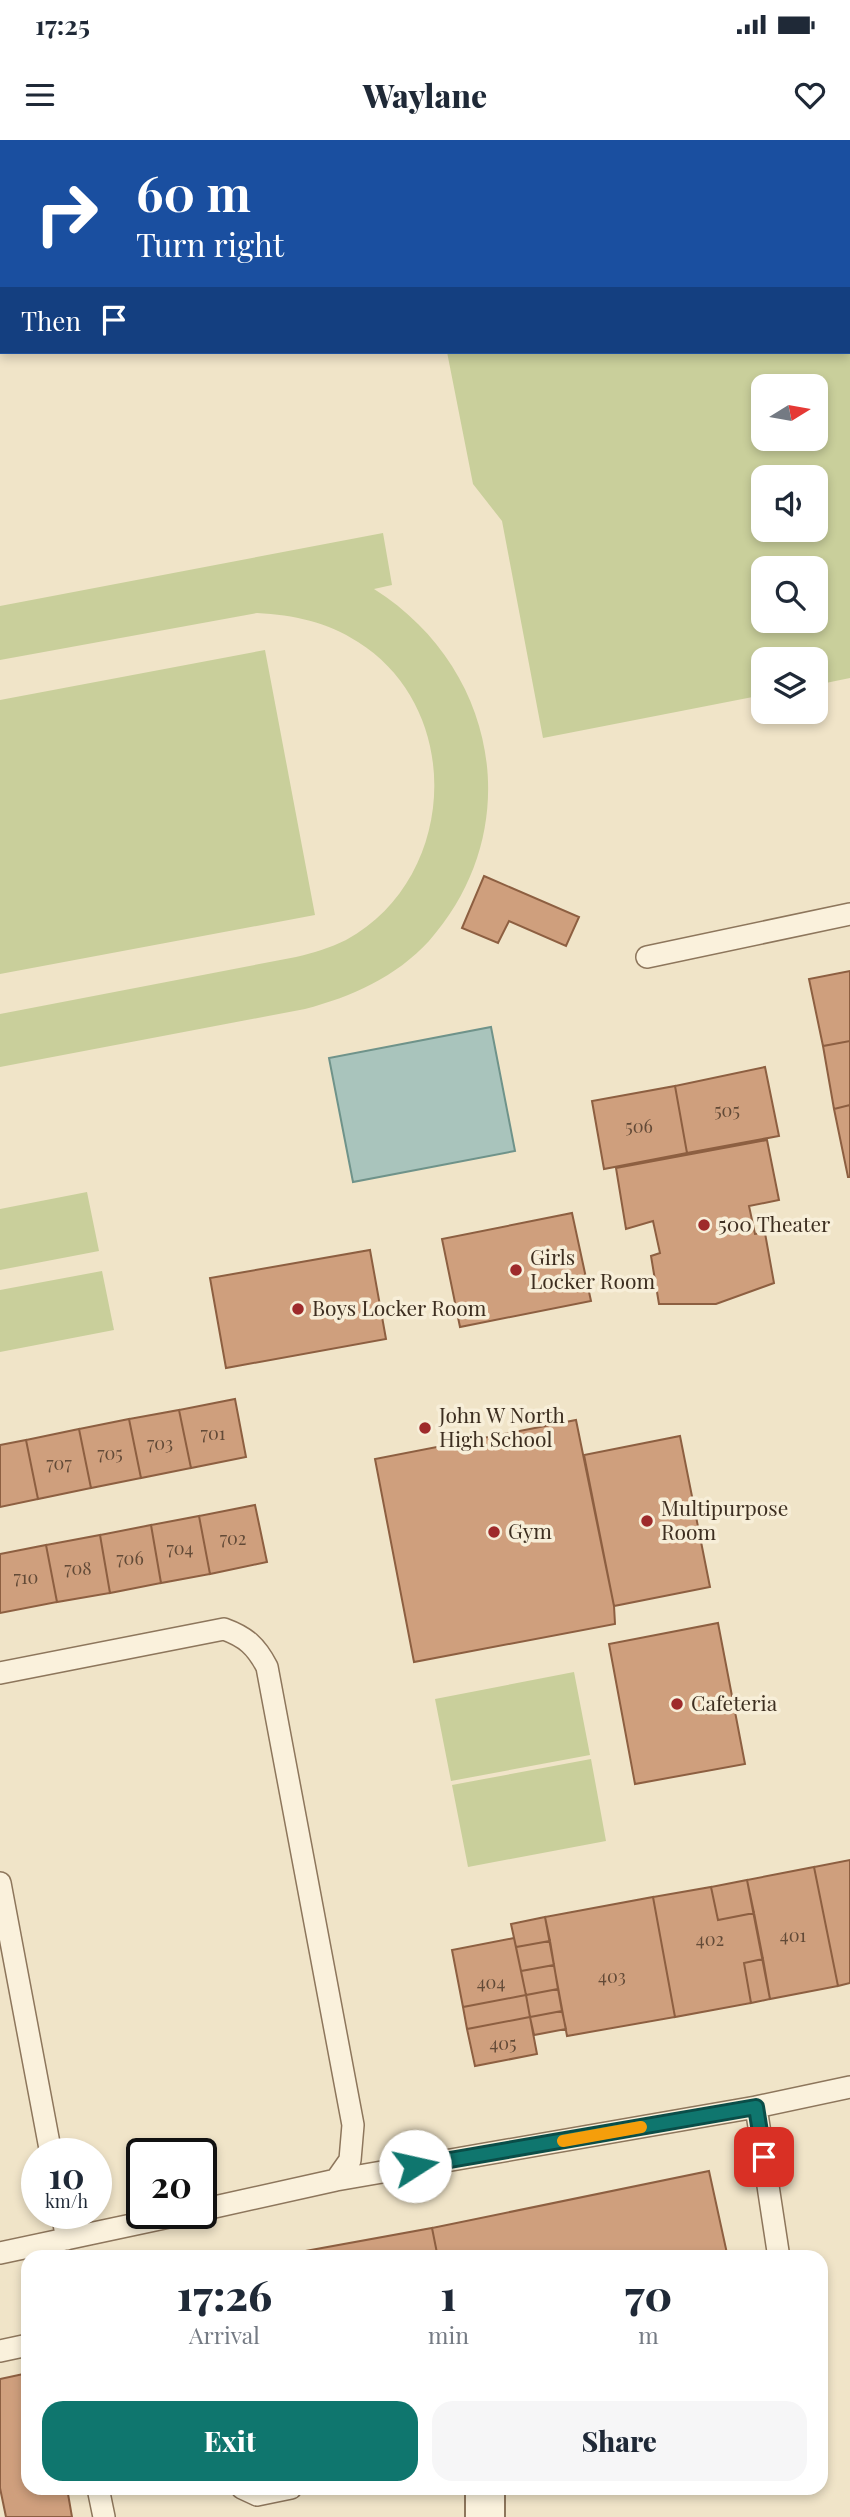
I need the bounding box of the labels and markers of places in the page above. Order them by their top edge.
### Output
place label: 500 Theater [718,1209,831,1237]
marker: 500 Theater [696,1217,712,1233]
place label: Girls Locker Room [530,1242,655,1294]
marker: Girls Locker Room [508,1262,524,1278]
place label: Boys Locker Room [312,1293,487,1321]
marker: Boys Locker Room [290,1301,306,1317]
place label: John W North High School [438,1400,565,1452]
marker: John W North High School [417,1420,433,1436]
place label: Multipurpose Room [661,1493,788,1545]
marker: Multipurpose Room [639,1513,655,1529]
place label: Gym [508,1516,552,1544]
marker: Gym [486,1524,502,1540]
place label: Cafeteria [691,1688,778,1716]
marker: Cafeteria [669,1696,685,1712]
pin [734,2127,794,2187]

